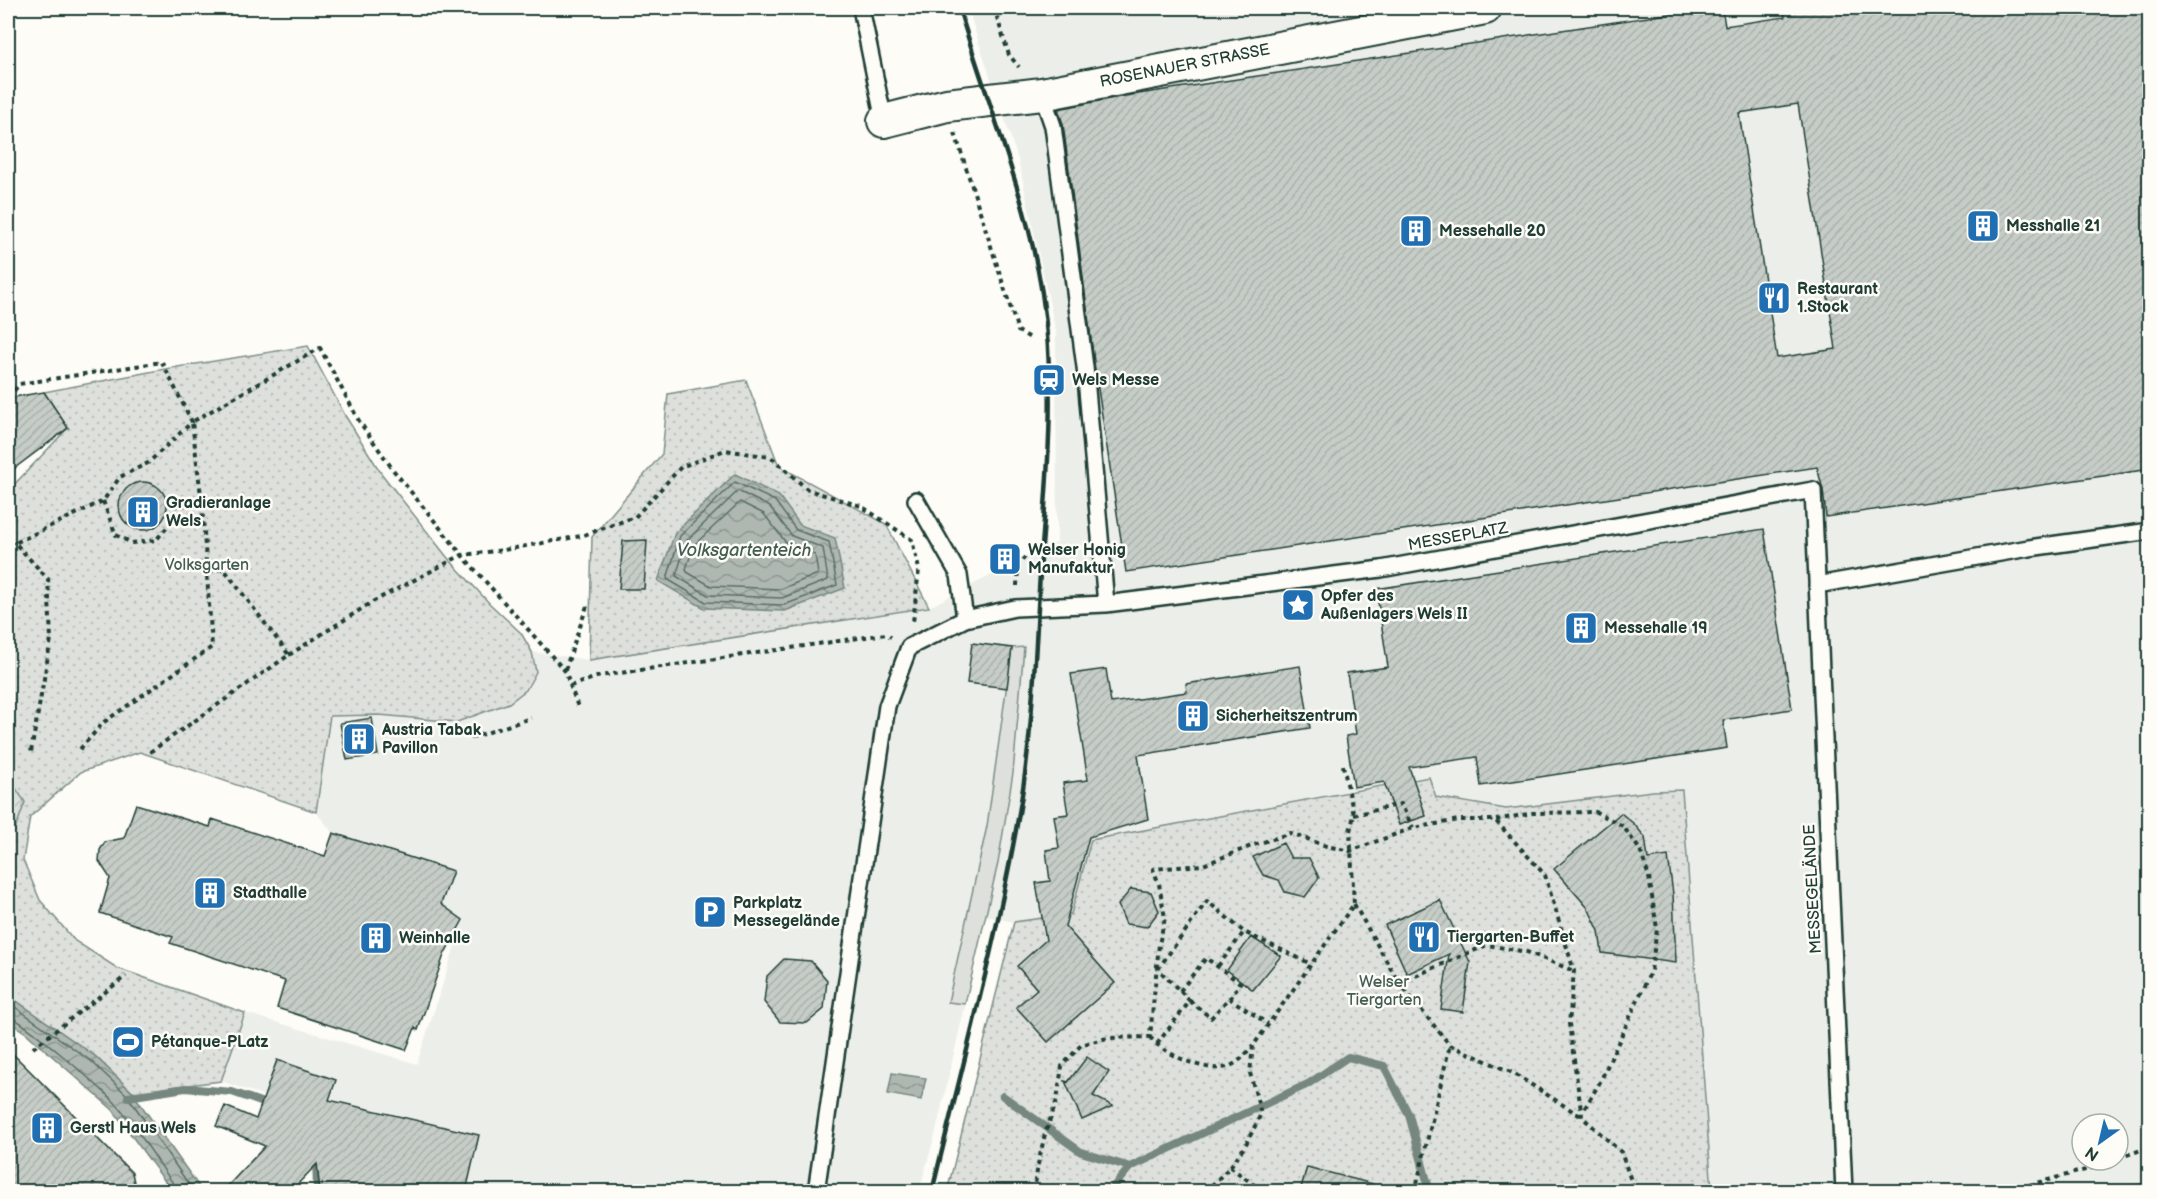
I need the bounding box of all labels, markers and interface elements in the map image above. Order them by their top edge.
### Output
street label: ROSENAUER STRASSE [1098,40,1272,92]
building icon: Messhalle 21 [1965,208,2001,244]
building icon: Messehalle 20 [1398,213,1434,249]
place label: Messhalle 21 [2006,217,2100,236]
place label: Messehalle 20 [1439,222,1546,241]
restaurant icon: Restaurant 1.Stock [1756,280,1792,316]
place label: Restaurant 1.Stock [1797,280,1878,317]
station icon: Wels Messe [1031,362,1067,398]
place label: Wels Messe [1072,371,1159,390]
building icon: Gradieranlage Wels [125,494,161,530]
place label: Gradieranlage Wels [166,494,271,531]
street label: MESSEPLATZ [1407,519,1510,555]
water label: Volksgartenteich [677,540,812,561]
building icon: Welser Honig Manufaktur [987,541,1023,577]
place label: Welser Honig Manufaktur [1028,541,1126,578]
park label: Volksgarten [165,556,249,575]
place icon: Opfer des Außenlagers Wels II [1280,587,1316,623]
place label: Opfer des Außenlagers Wels II [1320,587,1468,624]
building icon: Messehalle 19 [1563,610,1599,646]
place label: Messehalle 19 [1604,619,1708,638]
building icon: Sicherheitszentrum [1175,698,1211,734]
place label: Sicherheitszentrum [1216,707,1358,726]
building icon: Austria Tabak Pavillon [341,721,377,757]
place label: Austria Tabak Pavillon [381,721,482,758]
street label: MESSEGELÄNDE [1798,824,1826,954]
building icon: Stadthalle [192,875,228,911]
place label: Stadthalle [233,884,307,903]
parking icon: Parkplatz Messegelände [692,894,728,930]
place label: Parkplatz Messegelände [733,894,840,931]
restaurant icon: Tiergarten-Buffet [1406,919,1442,955]
building icon: Weinhalle [358,920,394,956]
place label: Tiergarten-Buffet [1447,928,1575,947]
place label: Weinhalle [399,929,470,948]
park label: Welser Tiergarten [1347,973,1421,1010]
sports icon: Pétanque-PLatz [110,1024,146,1060]
place label: Pétanque-PLatz [151,1033,268,1052]
building icon: Gerstl Haus Wels [29,1110,65,1146]
north arrow [2070,1112,2130,1172]
place label: Gerstl Haus Wels [70,1119,196,1138]
text: N [2082,1142,2103,1164]

